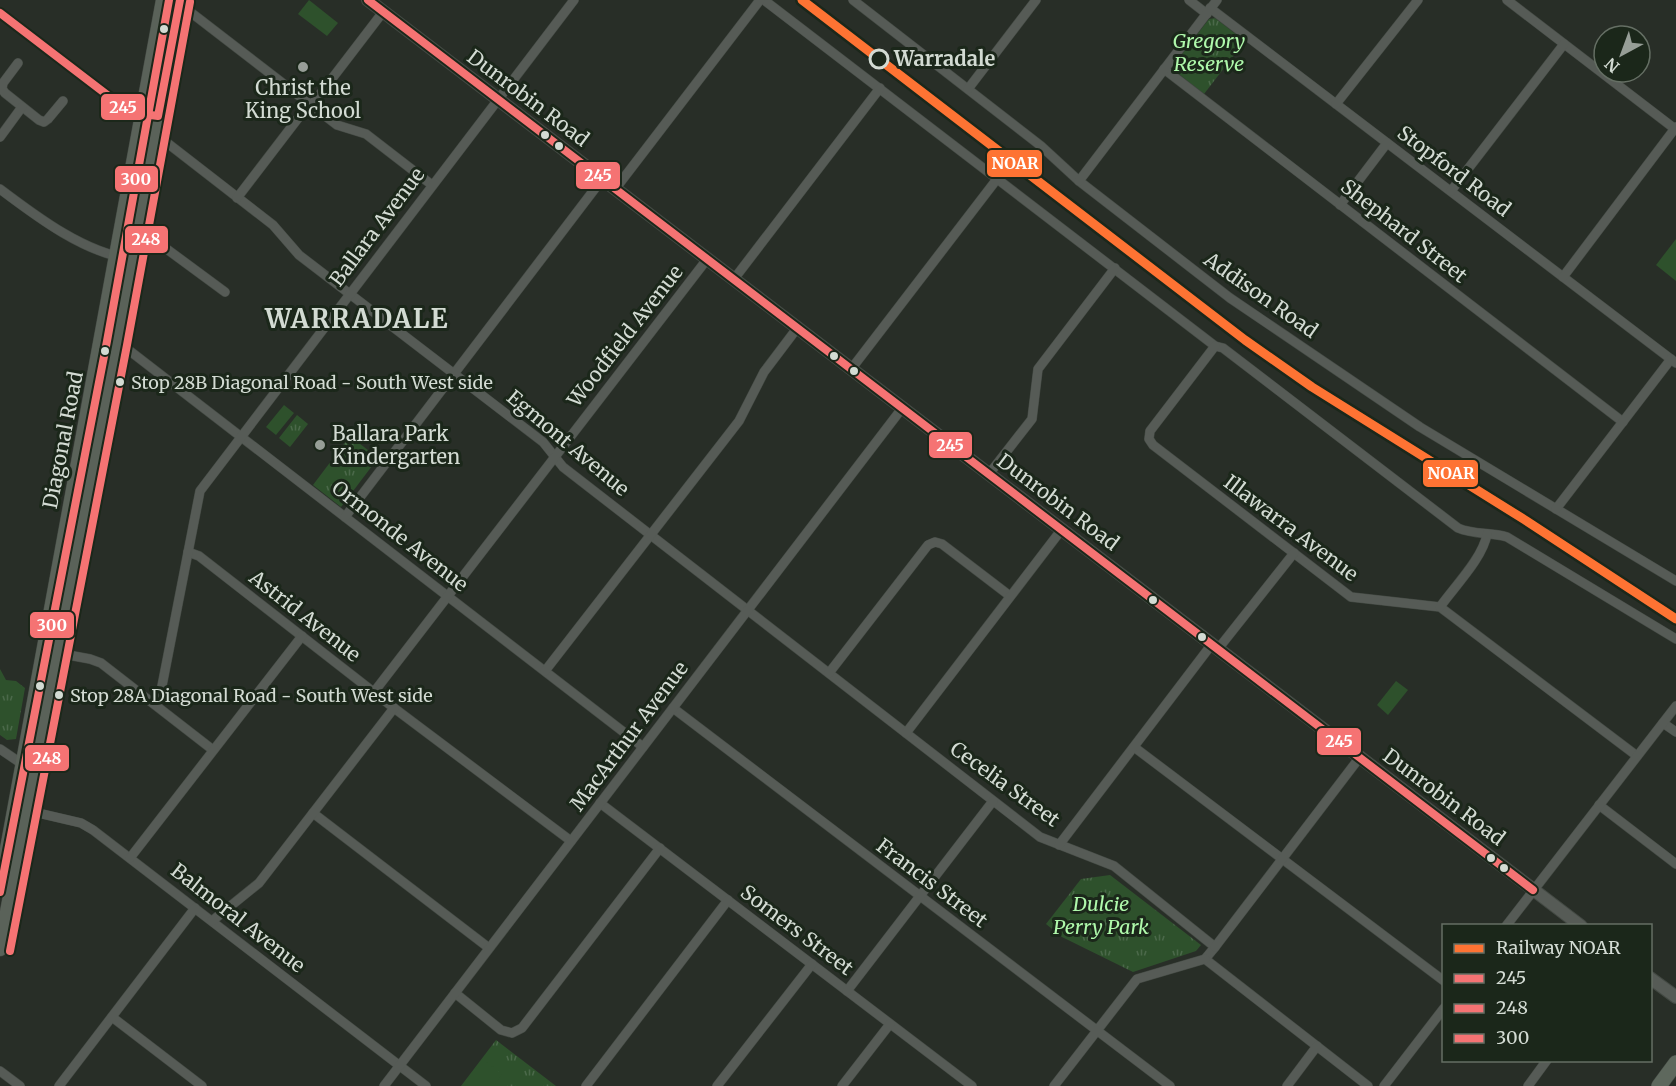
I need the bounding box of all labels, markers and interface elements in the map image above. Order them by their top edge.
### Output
unlabelled marker [158,23,170,35]
north arrow [1592,24,1652,84]
park label: Gregory Reserve [1173,28,1245,76]
street label: Dunrobin Road [462,44,594,152]
place label: Warradale [893,46,995,71]
marker: Warradale [869,49,889,69]
text: N [1601,53,1623,77]
marker: Christ the King School [296,60,310,74]
place label: Christ the King School [245,75,361,123]
line badge: 245 [100,93,146,121]
text: 245 [109,97,137,117]
street label: Stopford Road [1393,120,1516,221]
unlabelled marker [539,129,551,141]
unlabelled marker [553,140,565,152]
line badge: NOAR [986,149,1043,178]
text: NOAR [992,153,1039,173]
line badge: 245 [575,161,621,190]
street label: Ballara Avenue [324,162,429,291]
line badge: 300 [114,165,159,193]
text: 245 [584,165,612,185]
text: 300 [121,169,151,189]
street label: Shephard Street [1336,173,1473,288]
line badge: 248 [124,225,169,254]
text: 248 [131,229,161,249]
street label: Addison Road [1199,246,1323,343]
street label: Woodfield Avenue [561,260,688,412]
district label: WARRADALE [264,302,449,335]
unlabelled marker [99,345,111,357]
unlabelled marker [828,350,840,362]
unlabelled marker [848,365,860,377]
street label: Diagonal Road [37,369,88,511]
place label: Stop 28B Diagonal Road - South West side [131,371,493,394]
marker: Stop 28B Diagonal Road - South West side [114,376,126,388]
street label: Egmont Avenue [502,384,635,501]
place label: Ballara Park Kindergarten [332,421,460,469]
line badge: 245 [928,431,973,459]
text: 245 [936,435,964,455]
marker: Ballara Park Kindergarten [313,438,327,452]
street label: Dunrobin Road [992,448,1124,556]
line badge: NOAR [1422,459,1479,488]
text: NOAR [1428,463,1475,483]
street label: Illawarra Avenue [1219,469,1363,586]
street label: Ormonde Avenue [327,475,473,596]
street label: Astrid Avenue [244,564,366,667]
unlabelled marker [1147,594,1159,606]
line badge: 300 [29,611,75,639]
text: 300 [37,615,67,635]
unlabelled marker [1196,631,1208,643]
street label: MacArthur Avenue [564,656,693,815]
unlabelled marker [34,680,46,692]
place label: Stop 28A Diagonal Road - South West side [70,684,433,707]
marker: Stop 28A Diagonal Road - South West side [53,689,65,701]
line badge: 245 [1316,727,1362,756]
text: 245 [1325,731,1353,751]
street label: Cecelia Street [946,735,1065,832]
street label: Dunrobin Road [1378,743,1510,851]
line badge: 248 [24,744,70,772]
text: 248 [32,748,62,768]
street label: Francis Street [872,833,993,933]
unlabelled marker [1485,852,1497,864]
street label: Balmoral Avenue [166,858,310,978]
unlabelled marker [1498,862,1510,874]
street label: Somers Street [736,879,859,980]
park label: Dulcie Perry Park [1053,891,1149,939]
legend [1442,924,1652,1062]
text: Railway NOAR [1496,936,1621,959]
text: 245 [1496,966,1526,989]
text: 248 [1496,996,1528,1019]
text: 300 [1496,1026,1529,1049]

